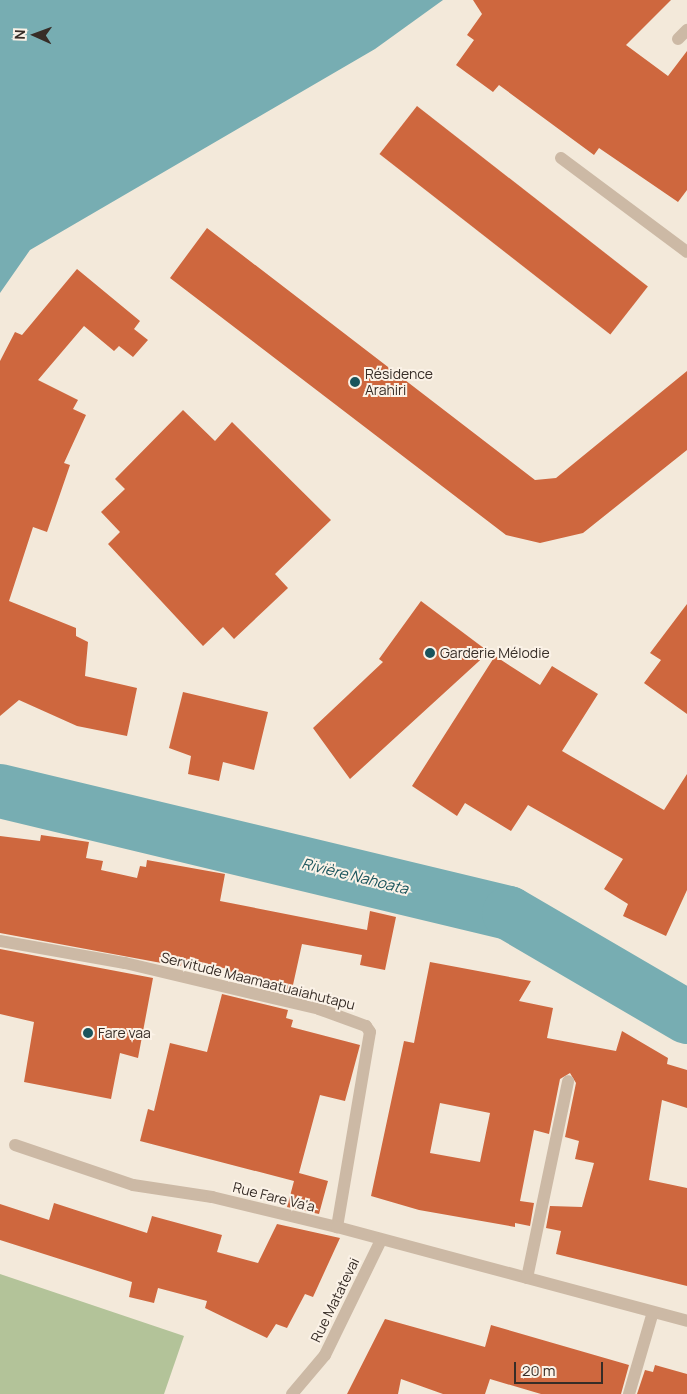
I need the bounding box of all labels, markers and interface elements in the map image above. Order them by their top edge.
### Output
north arrow [10,10,60,60]
text: N [10,29,29,40]
place label: Résidence Arahiri [365,366,433,398]
marker: Résidence Arahiri [349,376,361,388]
place label: Garderie Mélodie [440,645,550,661]
marker: Garderie Mélodie [424,647,436,659]
water label: Rivière Nahoata [300,854,410,898]
street label: Servitude Maamaatuaiahutapu [159,949,357,1013]
place label: Fare vaa [98,1025,151,1041]
marker: Fare vaa [82,1027,94,1039]
street label: Rue Fare Va'a [231,1179,317,1215]
street label: Rue Matatevai [307,1255,363,1345]
scale bar [517,1352,606,1384]
text: 20 m [522,1360,555,1381]

